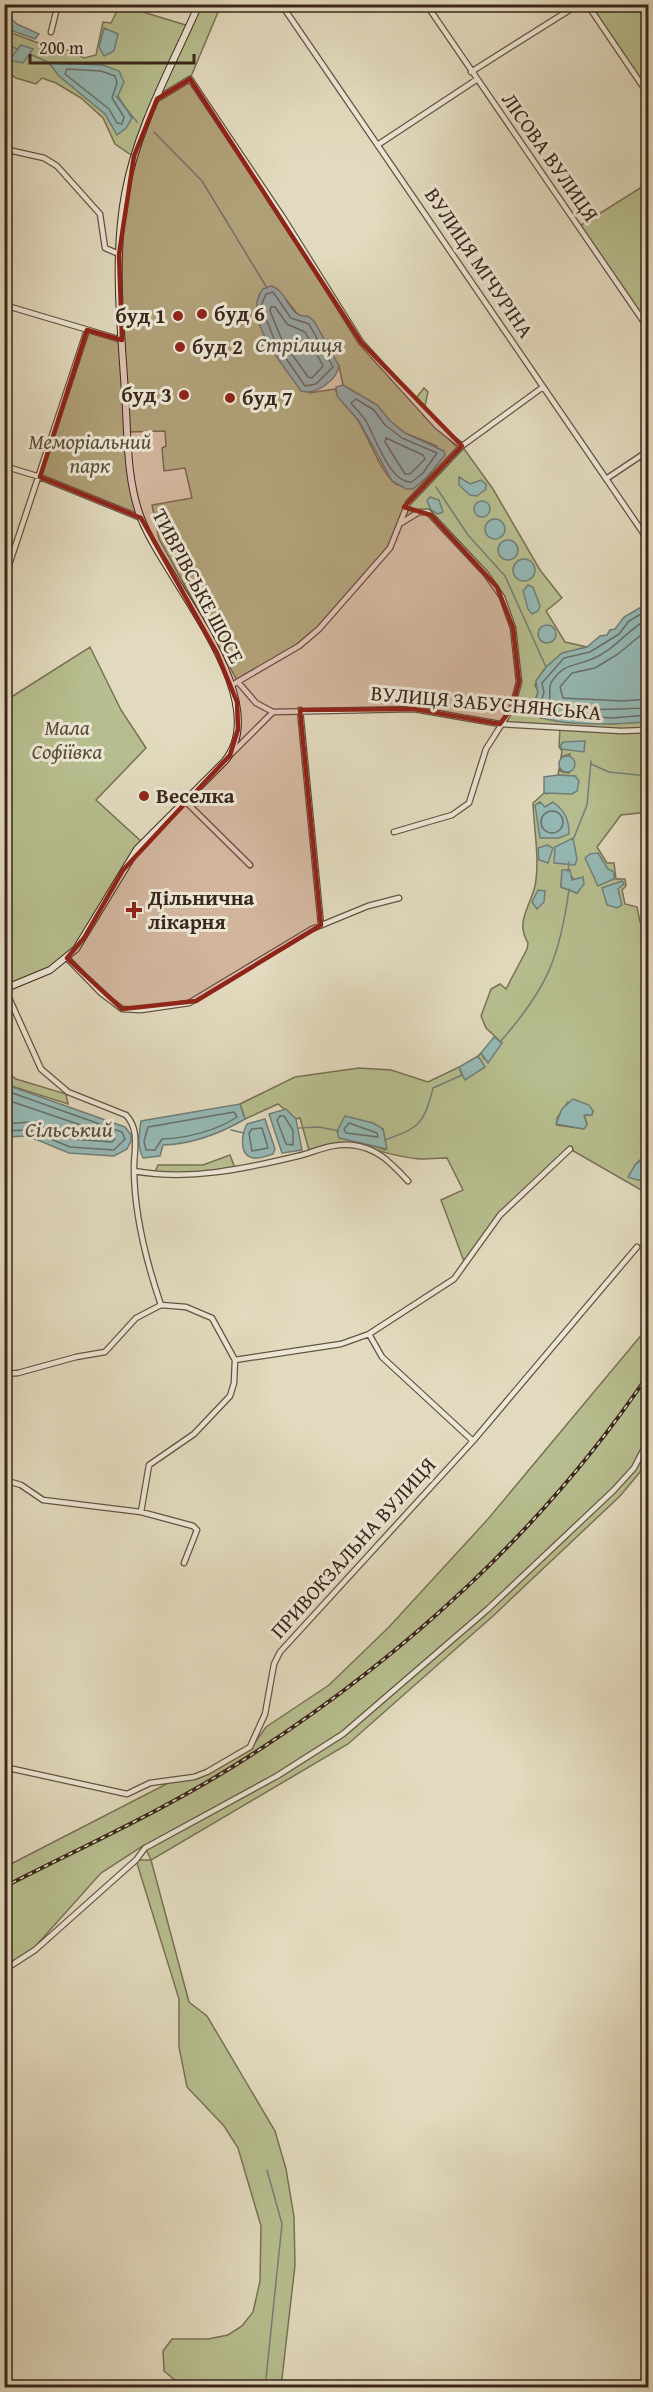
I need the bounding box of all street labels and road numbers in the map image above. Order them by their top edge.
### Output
street label: ЛІСОВА ВУЛИЦЯ [494,86,606,228]
street label: ВУЛИЦЯ МІЧУРІНА [417,181,542,344]
street label: ТИВРІВСЬКЕ ШОСЕ [145,503,252,669]
street label: ВУЛИЦЯ ЗАБУСНЯНСЬКА [369,677,603,728]
street label: ПРИВОКЗАЛЬНА ВУЛИЦЯ [263,1450,443,1645]

